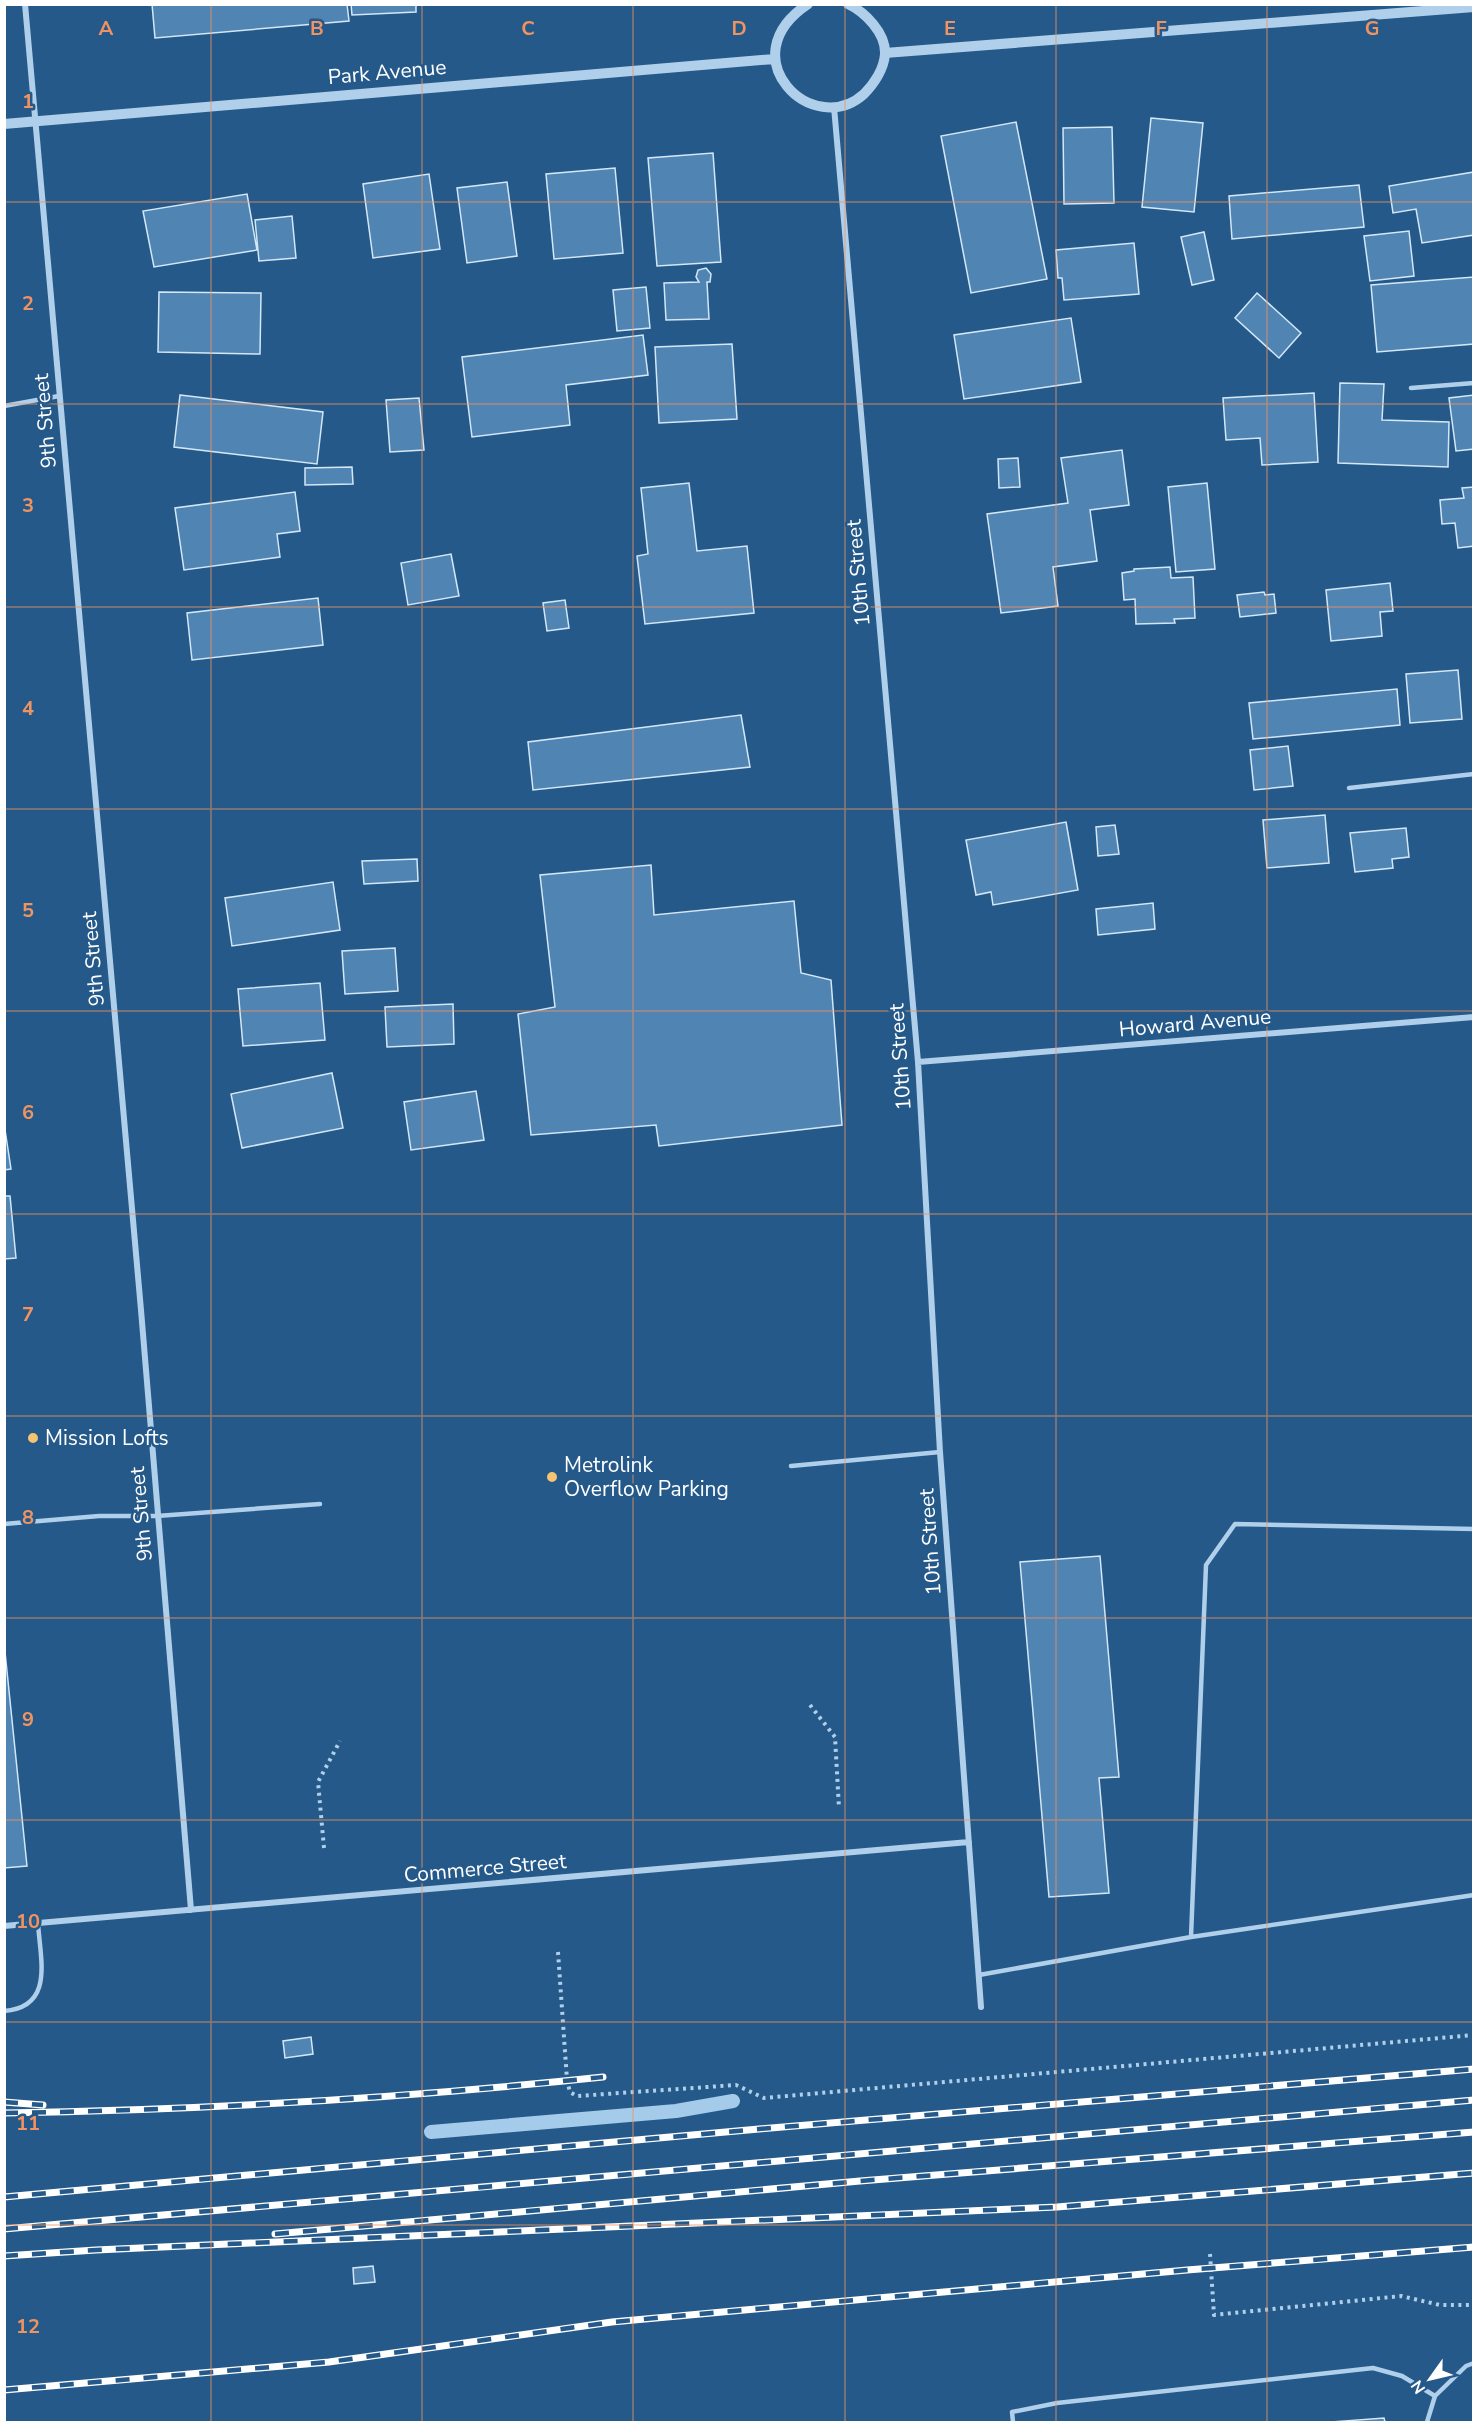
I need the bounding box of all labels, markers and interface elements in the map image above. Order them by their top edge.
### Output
text: A [99,15,114,42]
text: B [310,15,324,42]
text: C [521,15,535,42]
text: D [731,15,747,42]
text: E [944,15,956,42]
text: F [1155,15,1167,42]
text: G [1365,15,1379,42]
street label: Park Avenue [327,53,447,91]
text: 1 [22,88,34,115]
text: 2 [22,290,34,317]
street label: 9th Street [27,372,63,469]
text: 3 [22,492,34,519]
street label: 10th Street [839,518,877,628]
text: 4 [22,695,34,722]
text: 5 [22,897,34,924]
street label: 9th Street [75,910,111,1007]
street label: 10th Street [882,1002,918,1111]
street label: Howard Avenue [1118,1002,1272,1044]
text: 6 [22,1099,34,1126]
text: 7 [22,1301,34,1328]
place label: Mission Lofts [45,1424,169,1452]
marker: Mission Lofts [26,1431,40,1445]
place label: Metrolink Overflow Parking [564,1451,729,1503]
street label: 9th Street [123,1465,159,1562]
marker: Metrolink Overflow Parking [545,1470,559,1484]
street label: 10th Street [912,1487,948,1596]
text: 8 [22,1504,34,1531]
text: 9 [22,1706,34,1733]
street label: Commerce Street [403,1847,568,1889]
text: 10 [16,1908,40,1935]
text: 11 [16,2110,40,2137]
text: 12 [16,2313,40,2340]
north arrow [1400,2349,1460,2409]
text: N [1406,2376,1431,2398]

